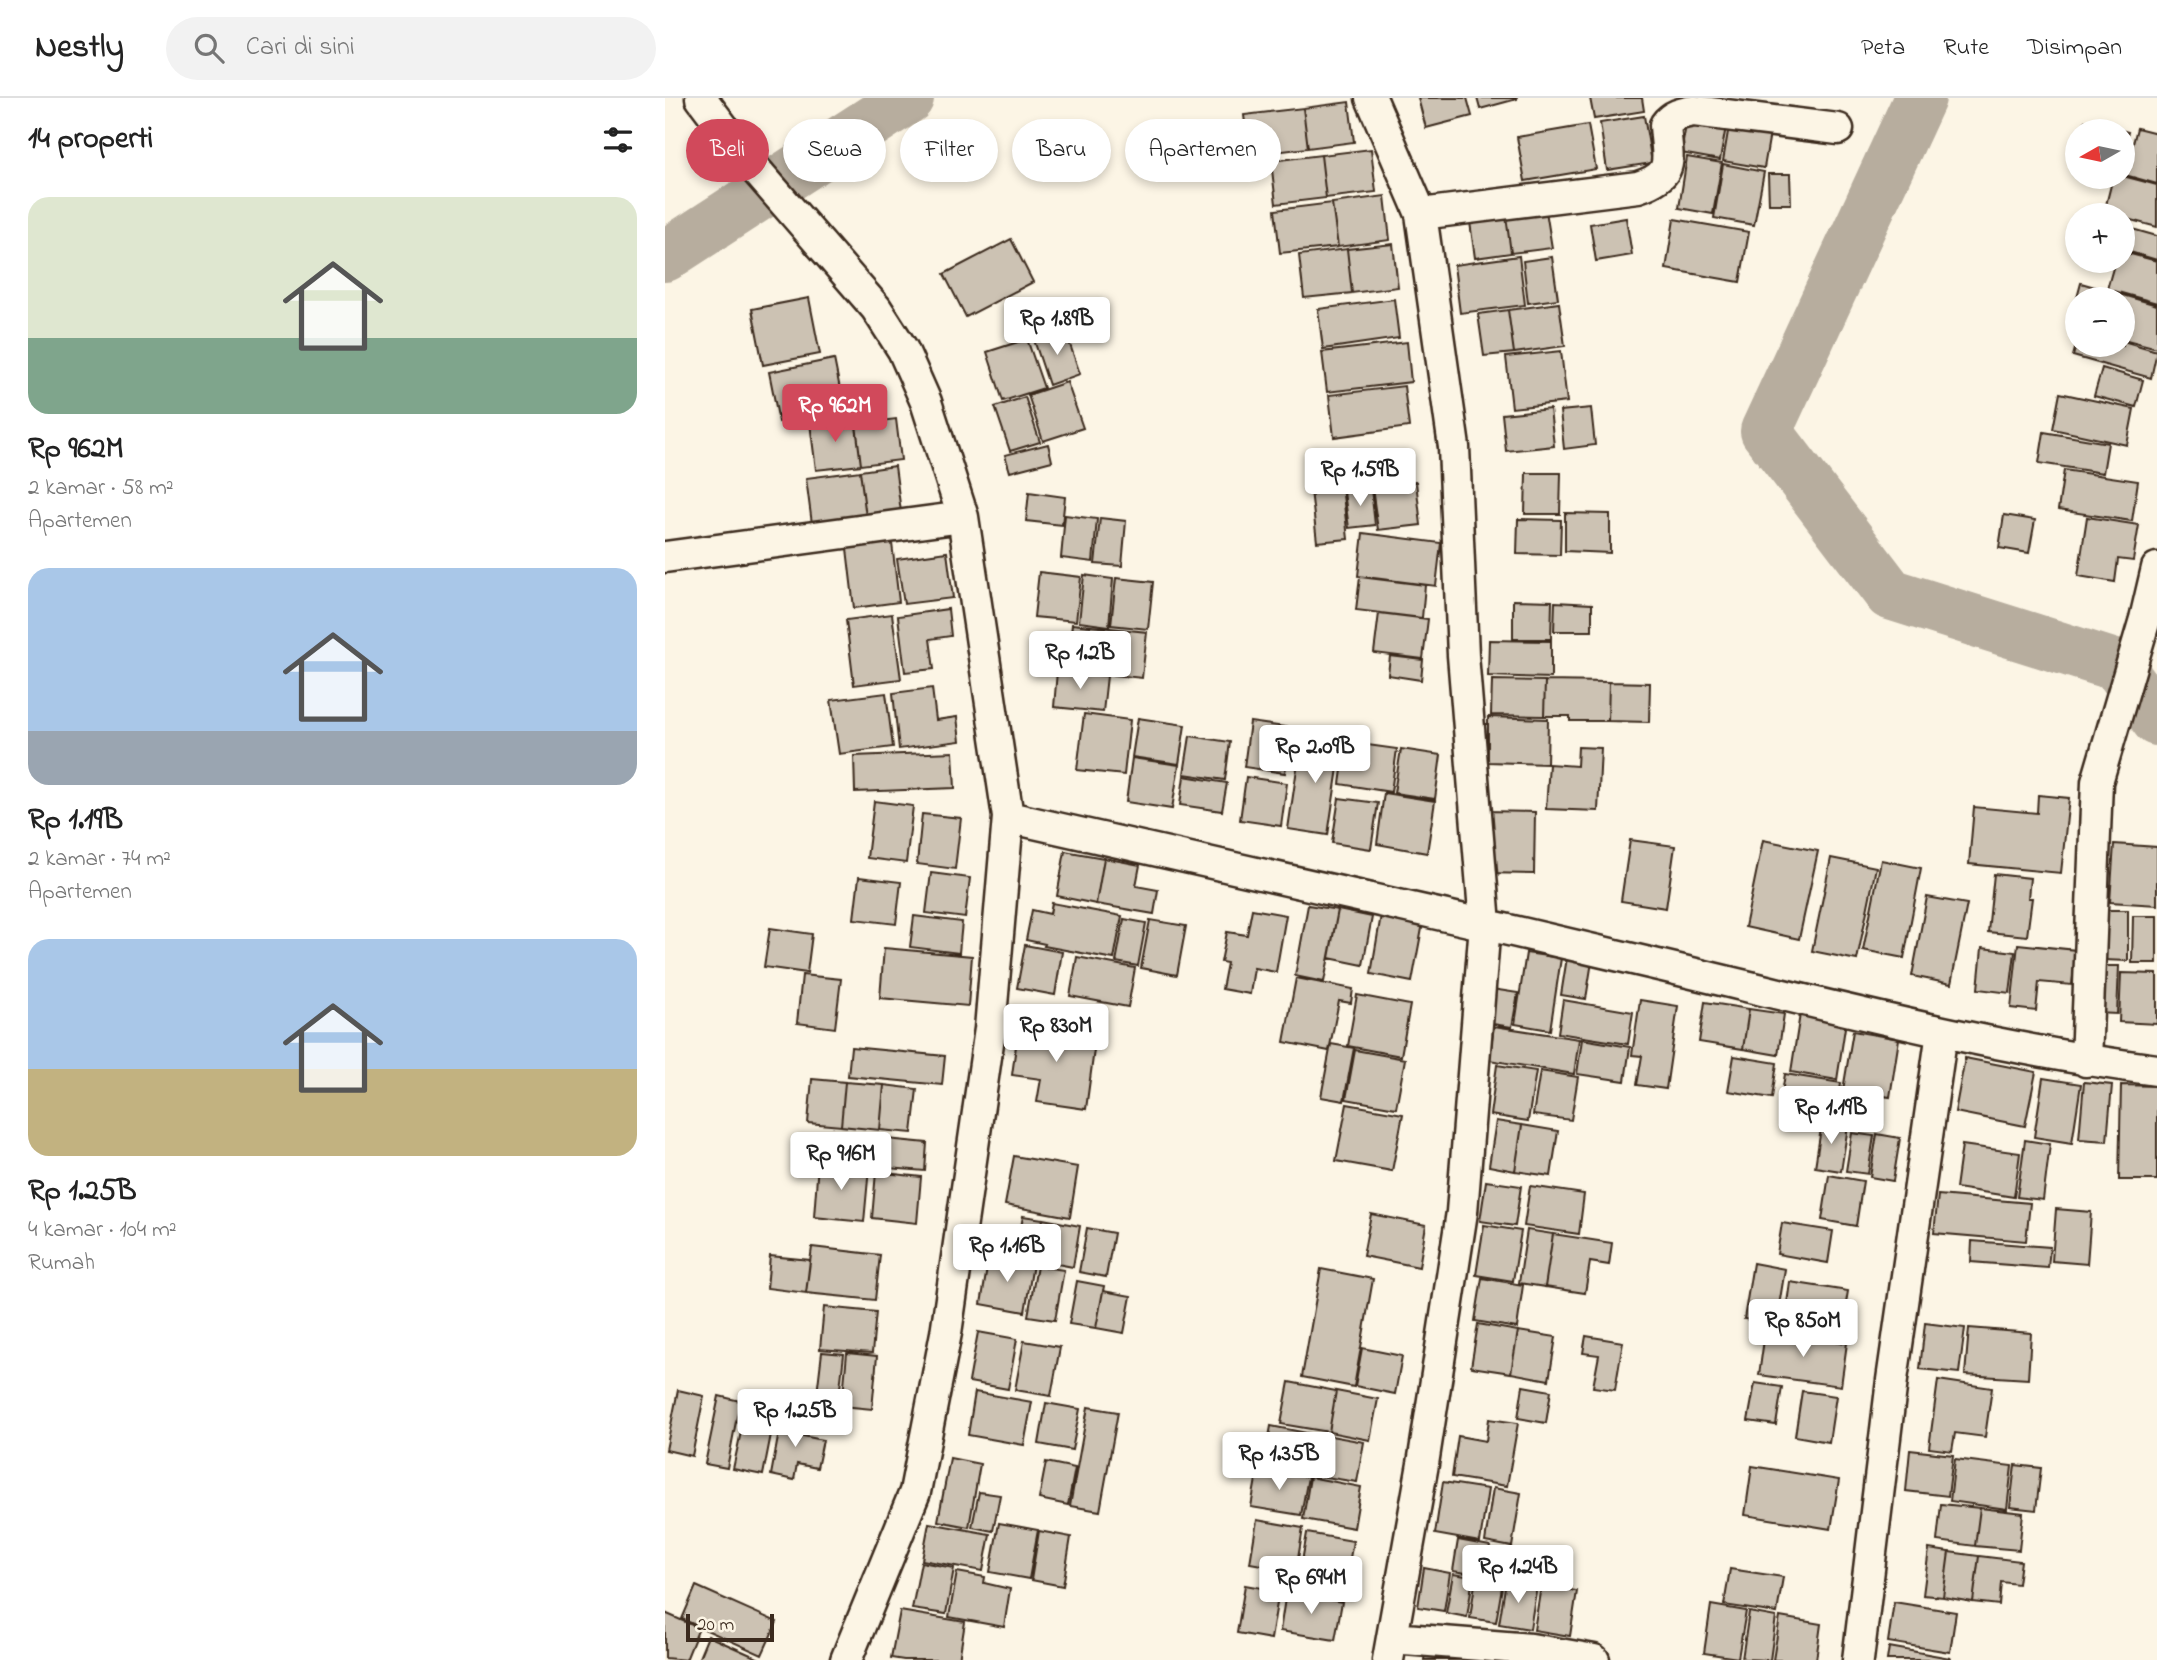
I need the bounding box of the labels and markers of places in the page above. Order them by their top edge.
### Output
pin: Rp 1.89B [985,298,1129,357]
pin: Rp 962M [770,384,900,444]
pin: Rp 1.59B [1288,448,1432,508]
pin: Rp 1.2B [1015,632,1145,691]
pin: Rp 2.09B [1243,726,1387,785]
pin: Rp 830M [991,1004,1121,1064]
pin: Rp 1.19B [1759,1086,1903,1146]
pin: Rp 916M [776,1132,906,1192]
pin: Rp 1.16B [935,1224,1079,1284]
pin: Rp 850M [1738,1300,1868,1359]
pin: Rp 1.25B [723,1390,867,1449]
pin: Rp 1.35B [1207,1432,1351,1492]
pin: Rp 1.24B [1446,1546,1590,1605]
pin: Rp 694M [1246,1556,1376,1616]

